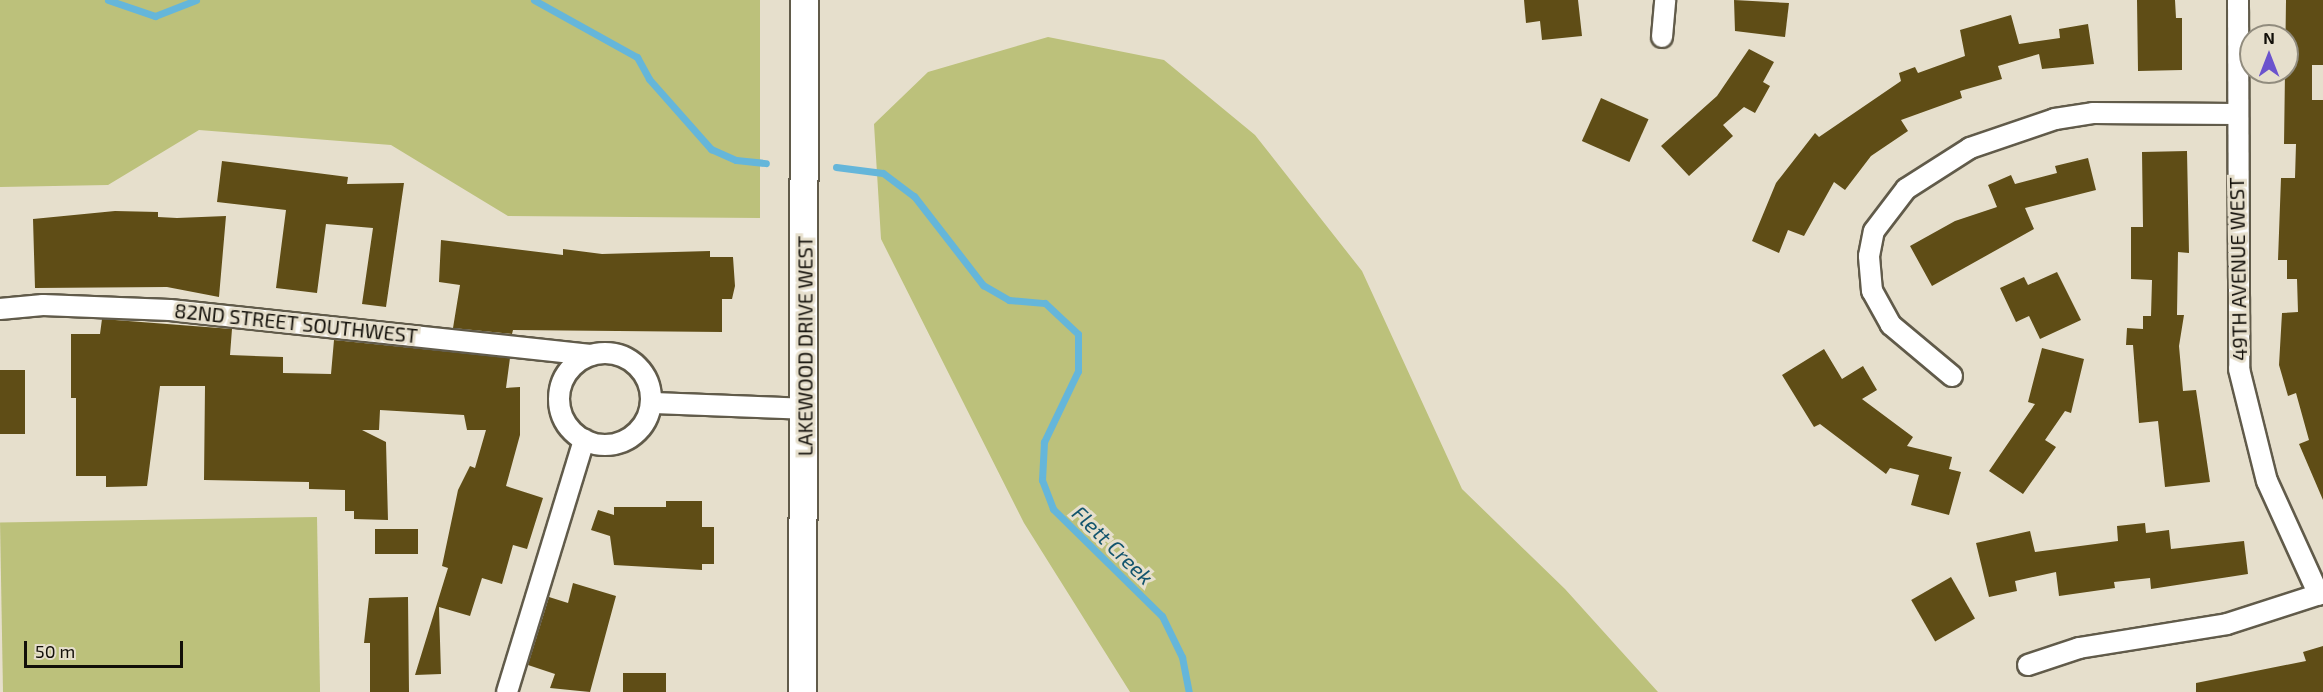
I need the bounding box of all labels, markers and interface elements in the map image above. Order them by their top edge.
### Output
north arrow [2239,24,2299,84]
text: N [2263,28,2275,47]
street label: 49TH AVENUE WEST [2224,177,2252,361]
street label: LAKEWOOD DRIVE WEST [793,236,817,456]
street label: 82ND STREET SOUTHWEST [173,298,419,348]
water label: Flett Creek [1067,500,1159,590]
scale bar [27,629,186,667]
text: 50 m [35,640,75,662]

